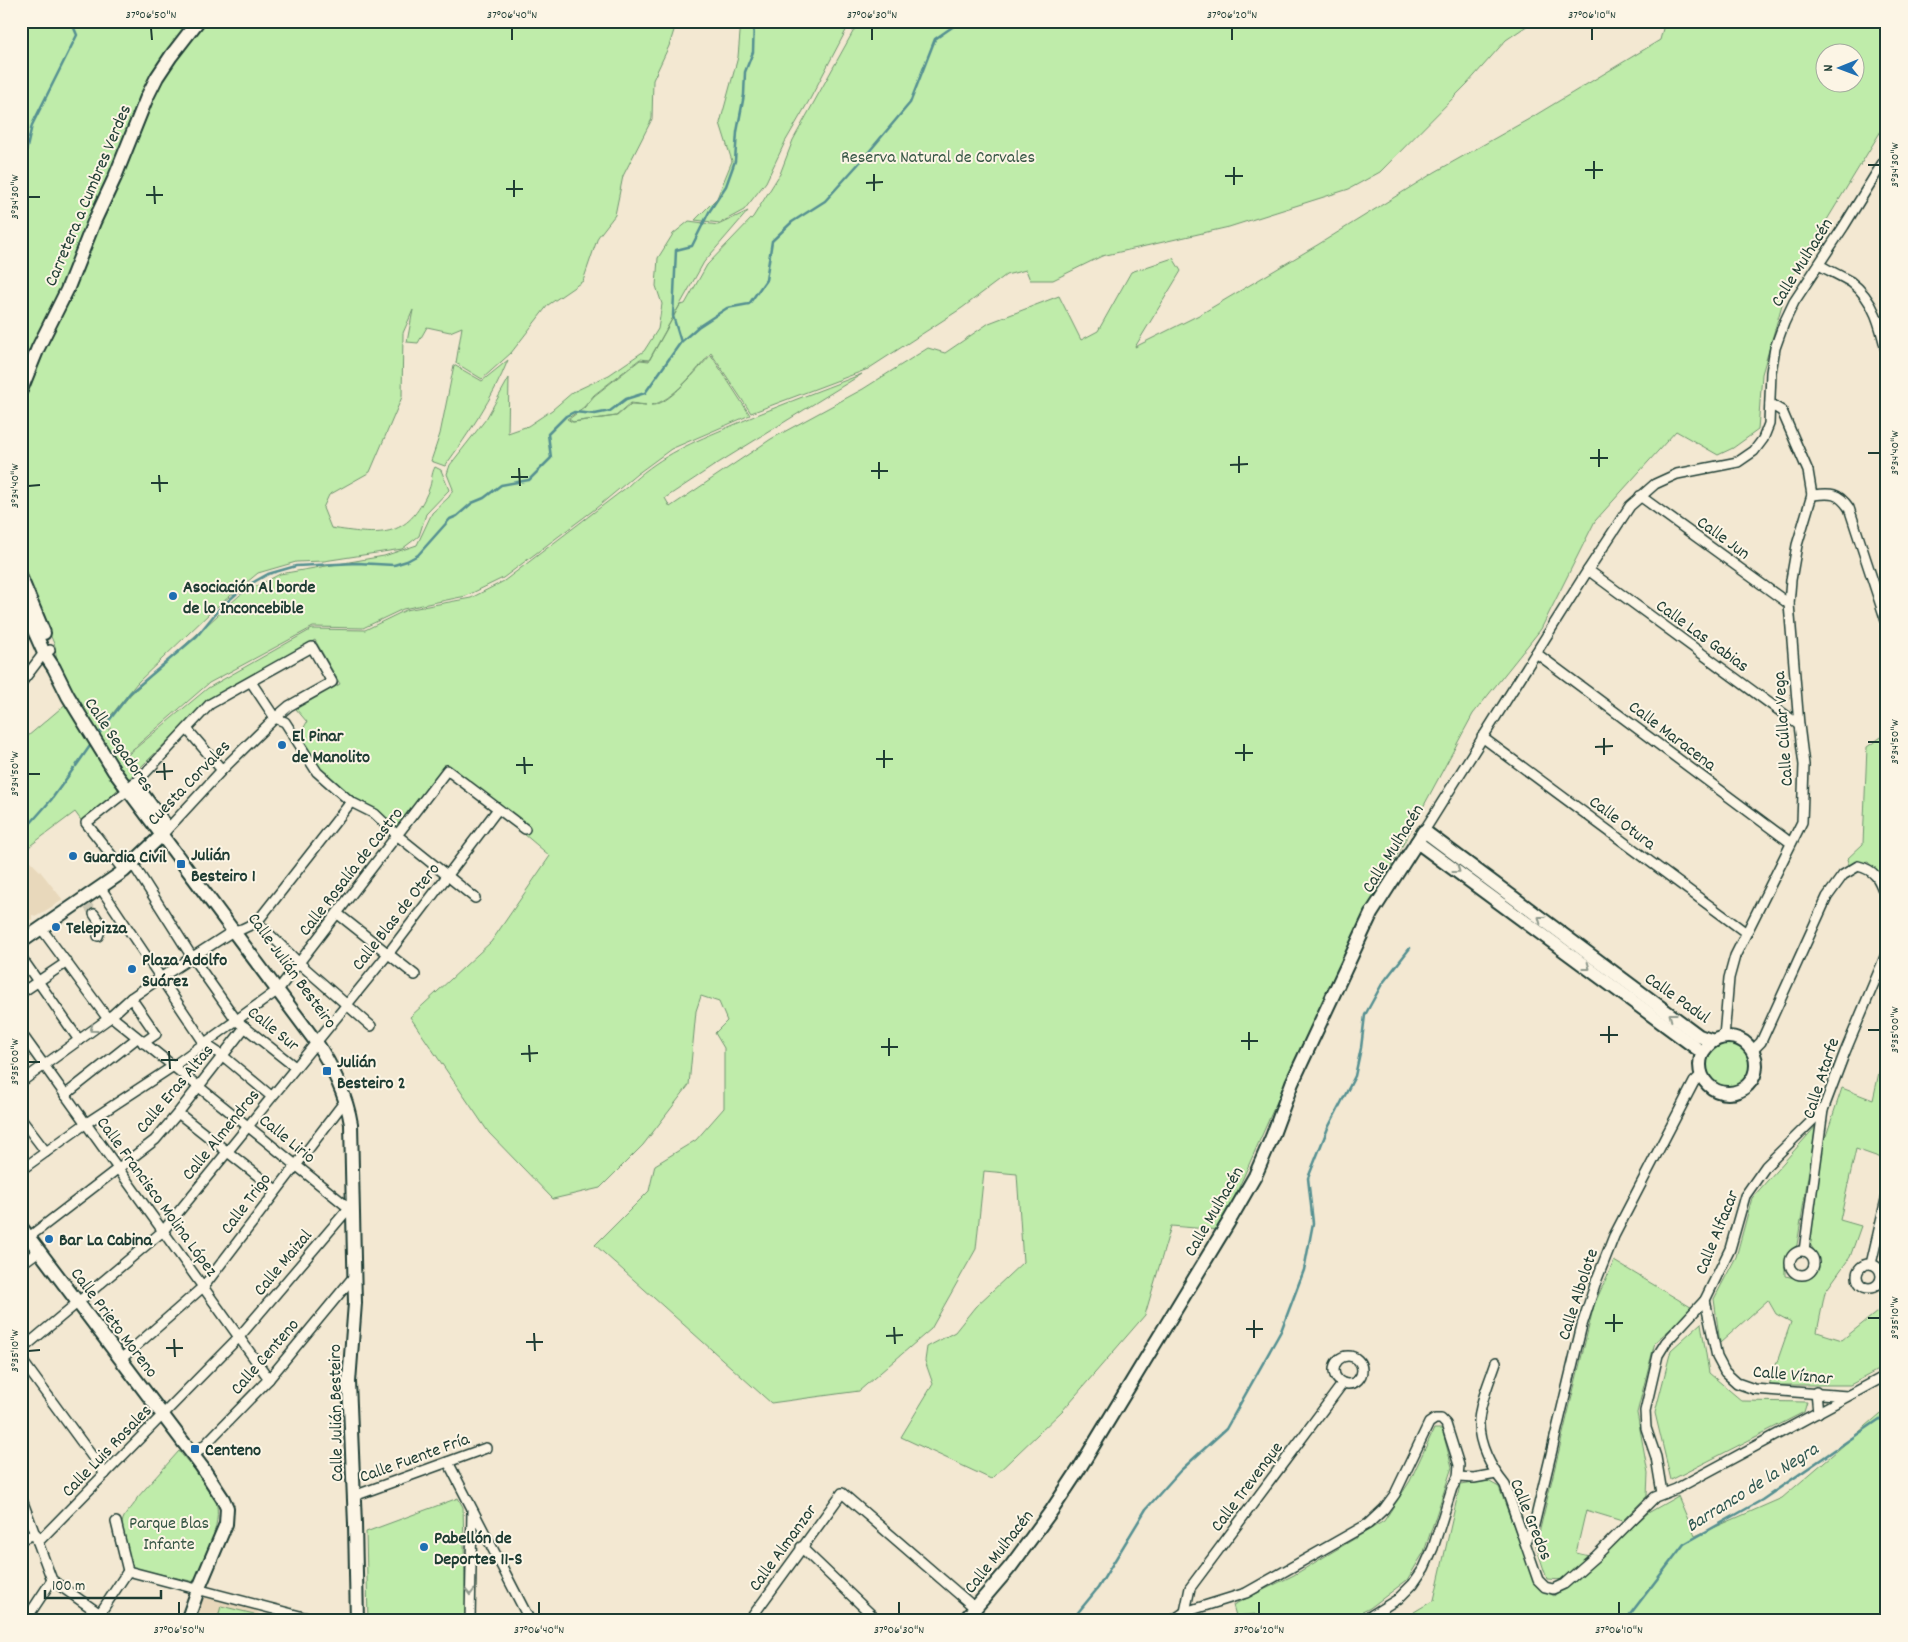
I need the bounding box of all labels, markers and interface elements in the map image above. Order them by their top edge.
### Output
text: 37°06'50"N [126,7,176,24]
text: 37°06'40"N [487,7,537,24]
text: 37°06'30"N [847,7,897,24]
text: 37°06'20"N [1207,7,1257,24]
text: 37°06'10"N [1568,7,1616,24]
north arrow [1816,42,1866,92]
text: N [1819,64,1839,72]
street label: Carretera a Cumbres Verdes [40,101,139,291]
text: 3°34'30"W [1887,142,1904,187]
park label: Reserva Natural de Corvales [841,146,1035,171]
text: 3°34'30"W [7,174,24,219]
street label: Calle Mulhacén [1766,214,1840,313]
text: 3°34'40"W [1887,431,1904,475]
text: 3°34'40"W [7,464,24,508]
street label: Calle Jun [1691,511,1754,567]
place label: Asociación Al borde de lo Inconcebible [183,576,316,622]
marker: Asociación Al borde de lo Inconcebible [167,590,179,602]
street label: Calle Las Gabias [1650,595,1753,679]
street label: Calle Cúllar Vega [1768,670,1801,787]
street label: Calle Segadores [77,693,159,797]
street label: Calle Maracena [1622,696,1721,779]
text: 3°34'50"W [1887,719,1904,765]
place label: El Pinar de Manolito [292,725,370,771]
street label: Cuesta Corvales [142,735,237,832]
marker: El Pinar de Manolito [276,739,288,751]
text: 3°34'50"W [7,751,24,797]
street label: Calle Otura [1583,791,1661,858]
street label: Calle Mulhacén [1357,800,1431,899]
street label: Calle Rosalía de Castro [294,803,410,942]
place label: Julián Besteiro 1 [191,844,256,890]
place label: Guardia Civil [83,846,167,871]
marker: Guardia Civil [67,850,79,862]
marker: Julián Besteiro 1 [175,858,187,870]
street label: Calle Blas de Otero [347,858,447,977]
one-way arrow [1451,864,1460,873]
street label: Calle Julián Besteiro [240,908,342,1035]
one-way arrow [1538,916,1547,925]
place label: Telepizza [66,917,128,942]
marker: Telepizza [50,921,62,933]
place label: Plaza Adolfo Suárez [142,949,227,995]
one-way arrow [1581,961,1590,969]
marker: Plaza Adolfo Suárez [126,963,138,975]
street label: Calle Padul [1639,967,1715,1031]
street label: Calle Sur [241,1001,304,1059]
text: 3°35'00"W [1887,1007,1904,1053]
one-way arrow [1668,1013,1678,1022]
one-way arrow [90,1023,99,1032]
street label: Calle Atarfe [1798,1035,1847,1122]
text: 3°35'00"W [7,1039,24,1085]
street label: Calle Eras Altas [131,1040,221,1140]
place label: Julián Besteiro 2 [337,1051,406,1097]
marker: Julián Besteiro 2 [321,1065,333,1077]
street label: Calle Almendros [177,1084,267,1187]
street label: Calle Lirio [253,1109,320,1171]
street label: Calle Francisco Molina López [89,1112,223,1283]
street label: Calle Mulhacén [1179,1162,1251,1262]
street label: Calle Trigo [216,1169,278,1240]
street label: Calle Alfacar [1690,1187,1747,1279]
street label: Calle Maizal [249,1224,320,1302]
place label: Bar La Cabina [59,1229,152,1254]
marker: Bar La Cabina [43,1233,55,1245]
street label: Calle Albolote [1553,1246,1606,1344]
street label: Calle Prieto Moreno [63,1263,163,1384]
text: 3°35'10"W [1887,1297,1904,1339]
street label: Calle Centeno [226,1314,306,1401]
text: 3°35'10"W [7,1330,24,1372]
street label: Calle Julián Besteiro [324,1344,351,1482]
street label: Calle Víznar [1752,1361,1834,1392]
street label: Calle Luis Rosales [57,1400,159,1504]
street label: Calle Fuente Fría [356,1428,474,1491]
street label: Calle Trevenque [1206,1437,1290,1538]
water label: Barranco de la Negra [1681,1437,1825,1541]
place label: Centeno [205,1439,261,1464]
marker: Centeno [189,1443,201,1455]
street label: Calle Gredos [1502,1476,1557,1564]
street label: Calle Almanzor [744,1499,825,1597]
street label: Calle Mulhacén [959,1505,1041,1600]
park label: Parque Blas Infante [129,1512,209,1558]
place label: Pabellón de Deportes 11-S [434,1527,522,1573]
marker: Pabellón de Deportes 11-S [418,1541,430,1553]
scale bar [45,1567,161,1599]
text: 100 m [52,1576,85,1598]
one-way arrow [465,1589,475,1597]
text: 37°06'50"N [154,1622,204,1639]
text: 37°06'40"N [514,1622,564,1639]
text: 37°06'30"N [874,1622,924,1639]
text: 37°06'20"N [1234,1622,1284,1639]
text: 37°06'10"N [1595,1622,1643,1639]

